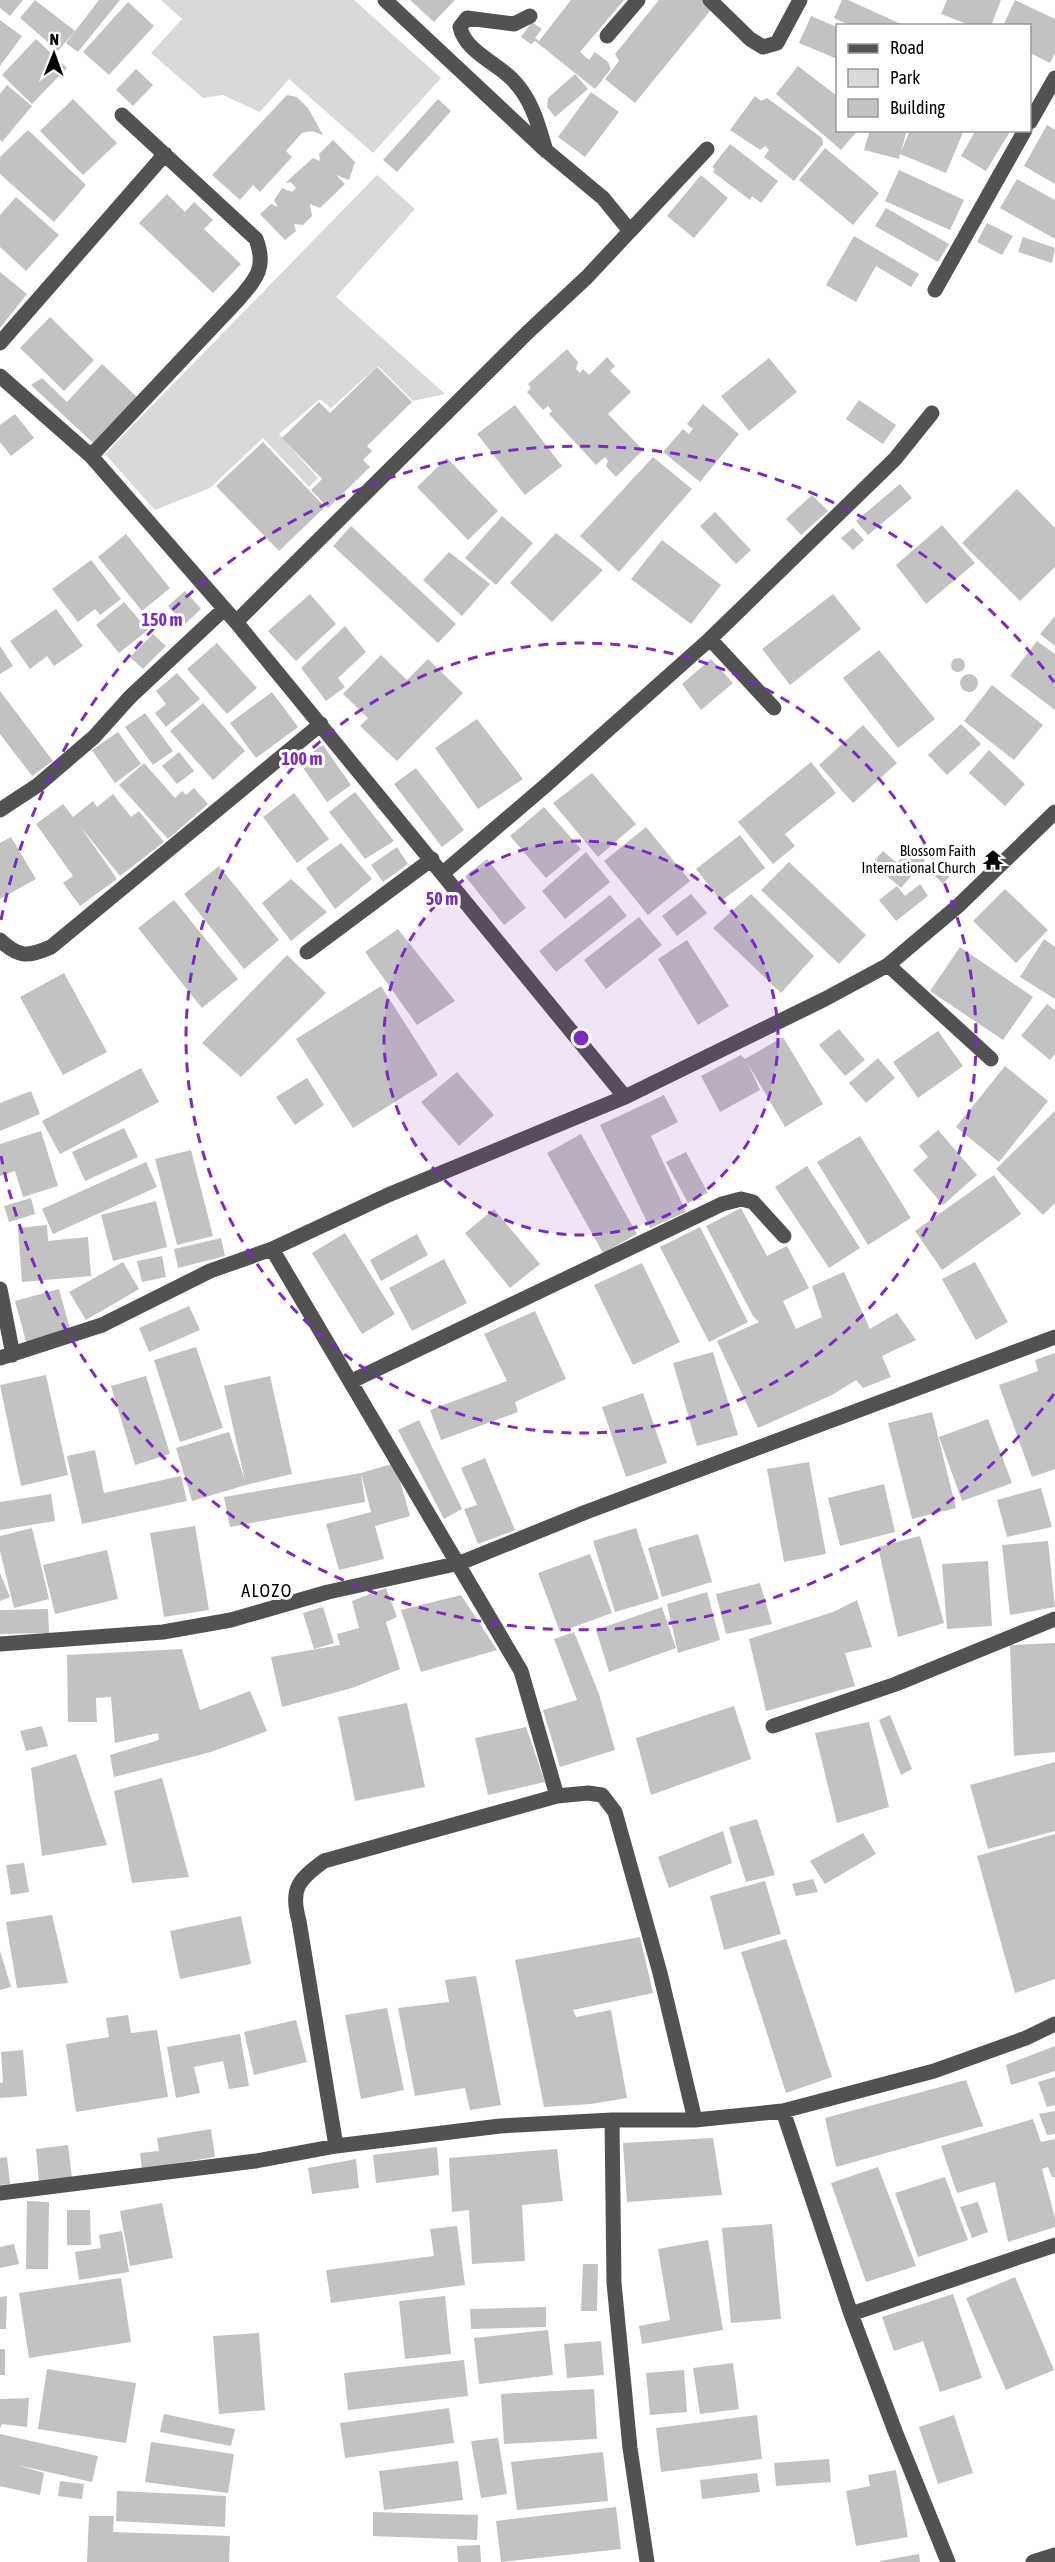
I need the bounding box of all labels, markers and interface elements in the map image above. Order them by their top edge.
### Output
north arrow [24,24,84,84]
legend [836,24,1031,132]
text: N [49,30,59,48]
text: Road [890,37,924,58]
text: Park [890,67,920,88]
text: Building [890,97,945,118]
text: 150 m [142,609,182,630]
text: 100 m [282,748,322,769]
place label: Blossom Faith International Church [862,842,976,876]
temple icon: Blossom Faith International Church [981,848,1005,872]
text: 50 m [426,888,458,909]
centre of rings [571,1028,591,1048]
district label: ALOZO [241,1580,293,1601]

